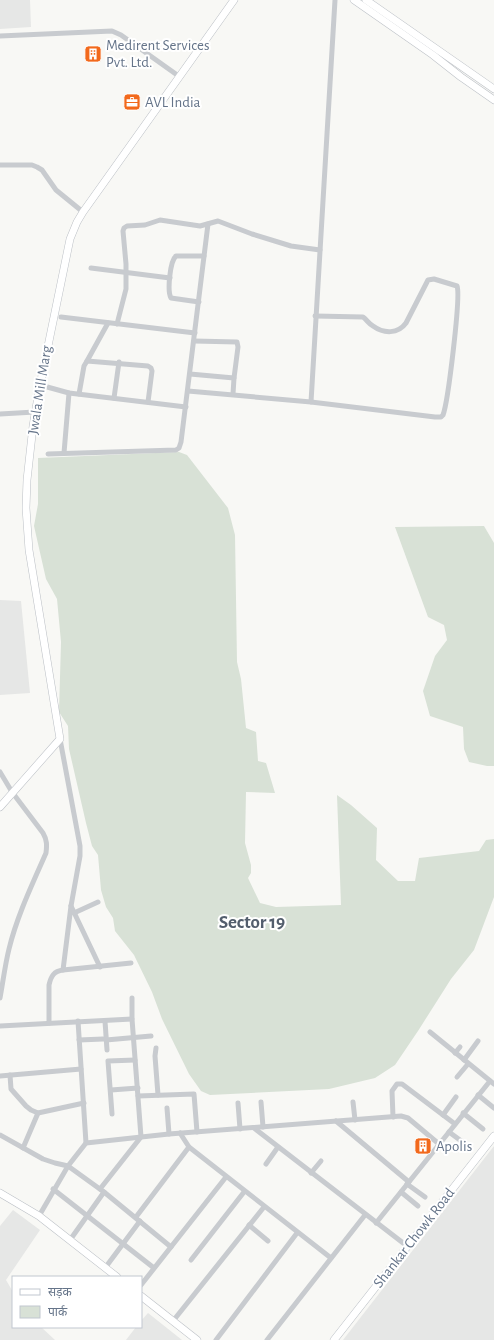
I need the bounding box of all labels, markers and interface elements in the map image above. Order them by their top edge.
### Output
place label: Medirent Services Pvt. Ltd. [106,38,210,70]
building icon: Medirent Services Pvt. Ltd. [83,44,103,64]
office icon: AVL India [122,92,142,112]
place label: AVL India [145,95,201,110]
street label: Jwala Mill Marg [26,344,55,436]
district label: Sector 19 [219,913,285,932]
building icon: Apolis [413,1136,433,1156]
place label: Apolis [436,1139,472,1154]
street label: Shankar Chowk Road [371,1185,458,1291]
legend [12,1276,142,1328]
text: सड़क [48,1286,73,1299]
text: पार्क [48,1305,68,1318]

